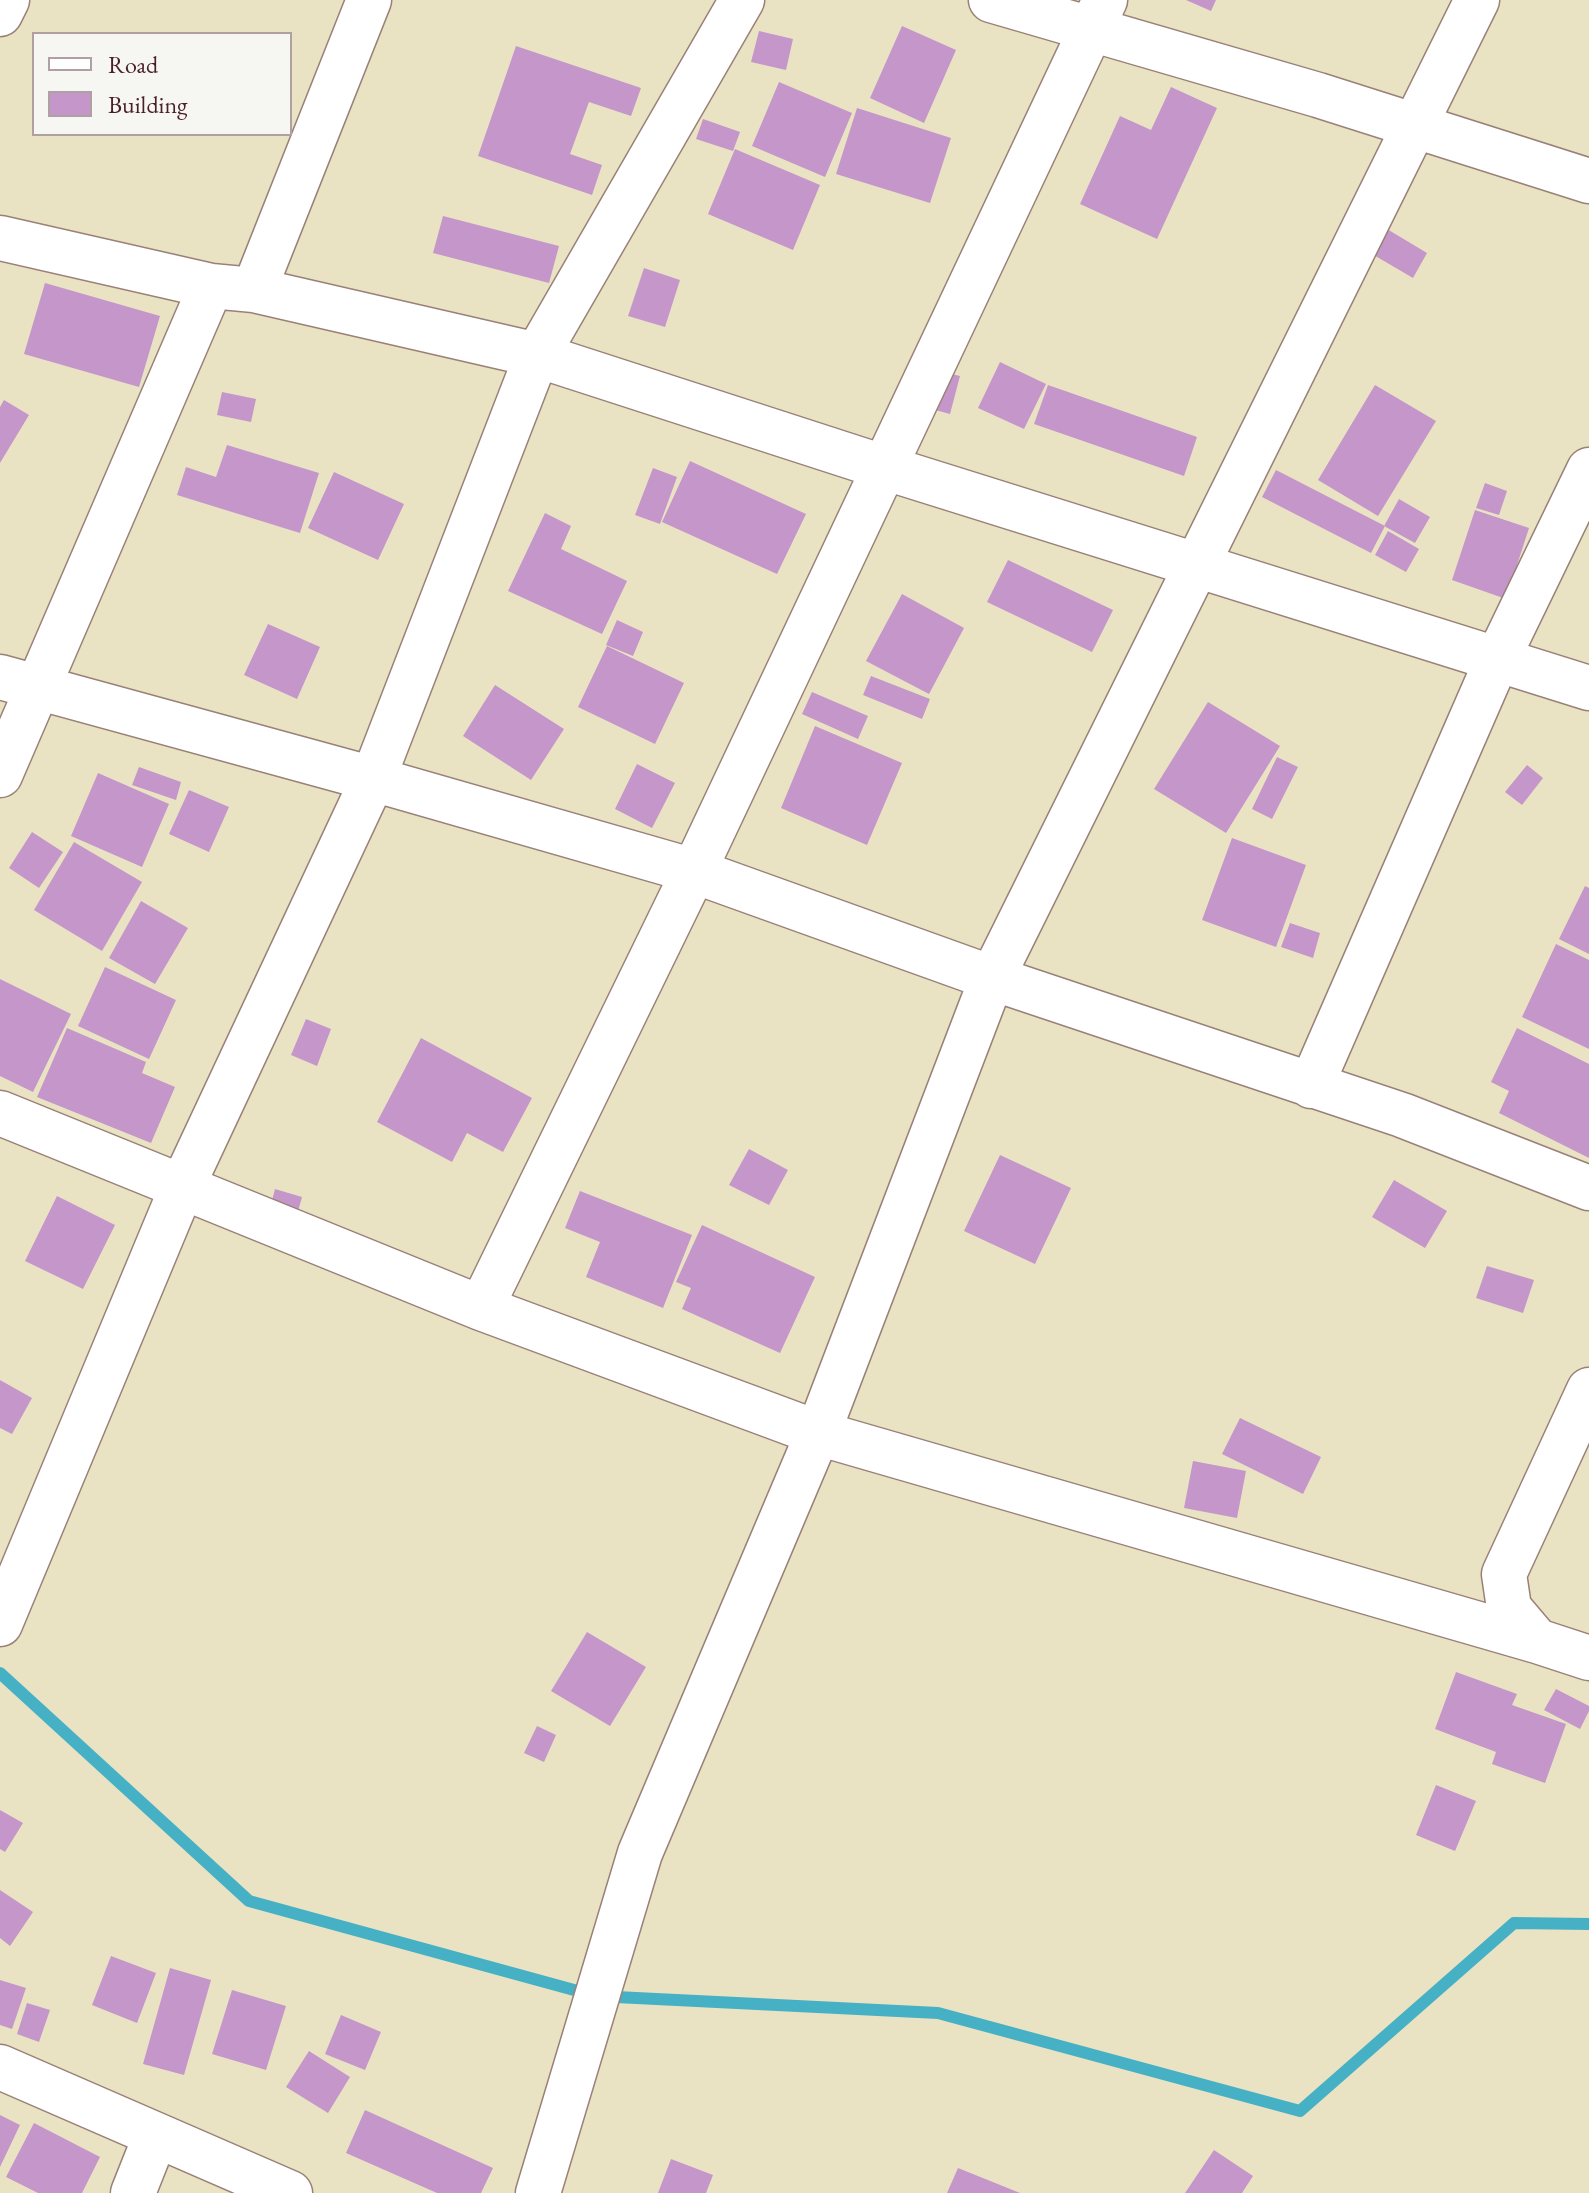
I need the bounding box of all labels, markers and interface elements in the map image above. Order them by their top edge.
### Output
legend [32,32,292,136]
text: Road [108,49,158,80]
text: Building [108,89,188,120]

